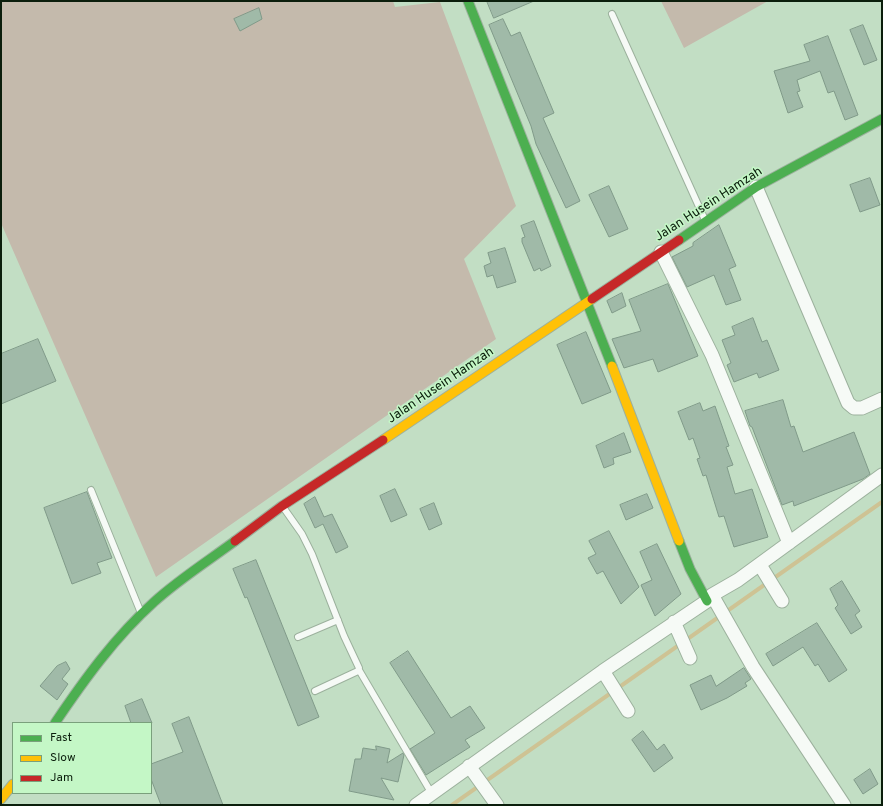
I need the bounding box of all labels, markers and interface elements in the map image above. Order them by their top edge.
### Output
street label: Jalan Husein Hamzah [652,164,766,246]
street label: Jalan Husein Hamzah [385,345,497,427]
legend [12,722,152,794]
text: Fast [50,730,72,746]
text: Slow [50,750,76,766]
text: Jam [50,770,73,786]

